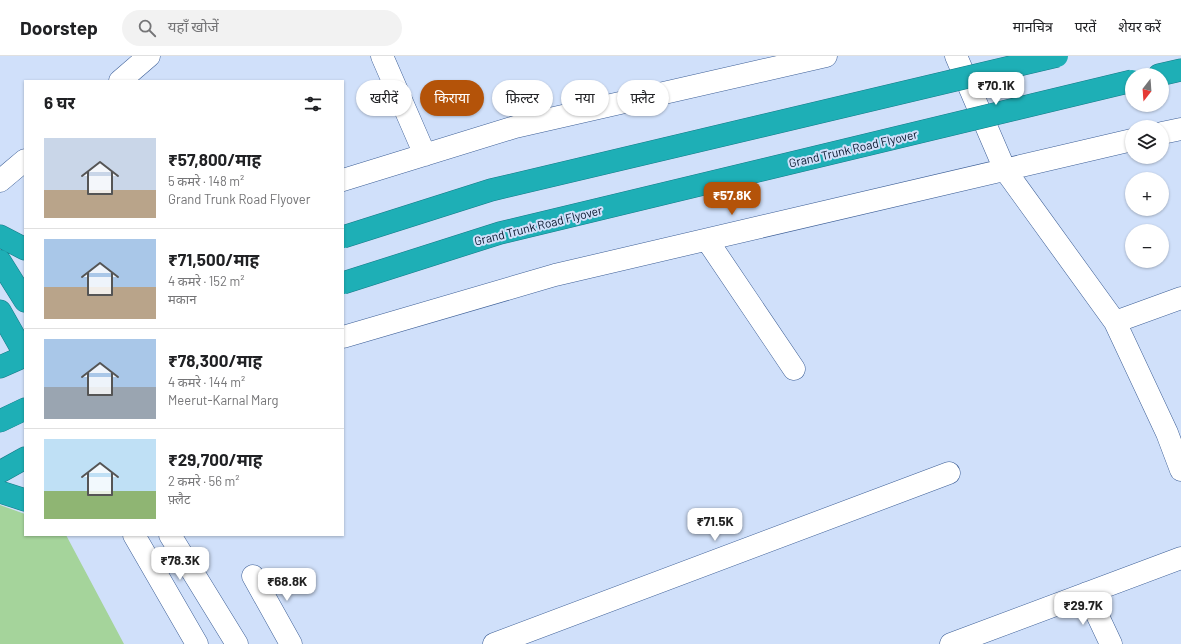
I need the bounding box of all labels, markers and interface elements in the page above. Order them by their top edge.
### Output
search box [122,10,402,46]
text: Doorstep [20,16,98,39]
icon: search [136,17,158,39]
text: यहाँ खोजें [168,17,219,35]
text: मानचित्र [1013,18,1053,35]
text: परतें [1075,18,1096,35]
text: शेयर करें [1118,18,1161,35]
north arrow [1125,68,1169,112]
map controls [1125,68,1169,268]
pin: ₹70.1K [963,72,1029,106]
text: ₹70.1K [977,77,1015,93]
chip: खरीदें [356,80,412,116]
chip: किराया [420,80,484,116]
chip: फ़िल्टर [492,80,553,116]
chip: नया [561,80,609,116]
chip: फ़्लैट [617,80,669,116]
text: 6 घर [44,92,75,112]
icon: filters [302,93,324,115]
button: layers [1125,120,1169,164]
street label: Grand Trunk Road Flyover [787,126,919,170]
text: ₹57,800/माह [168,149,261,169]
icon: home [76,154,124,202]
button: + [1125,172,1169,216]
text: 5 कमरे · 148 m² [168,173,244,189]
pin: ₹57.8K [699,182,765,216]
text: ₹57.8K [713,187,751,203]
text: Grand Trunk Road Flyover [168,191,310,207]
street label: Grand Trunk Road Flyover [473,202,604,248]
button: − [1125,224,1169,268]
text: ₹71,500/माह [168,249,259,269]
icon: home [76,255,124,303]
text: 4 कमरे · 152 m² [168,273,245,289]
text: मकान [168,291,196,307]
text: ₹78,300/माह [168,350,262,370]
icon: home [76,355,124,403]
text: 4 कमरे · 144 m² [168,374,245,390]
text: Meerut-Karnal Marg [168,392,279,408]
text: ₹29,700/माह [168,449,262,469]
icon: home [76,455,124,503]
text: 2 कमरे · 56 m² [168,473,240,489]
text: फ़्लैट [168,491,191,507]
pin: ₹71.5K [682,508,748,542]
text: ₹71.5K [696,513,734,529]
pin: ₹78.3K [147,547,213,581]
text: ₹78.3K [160,552,200,568]
pin: ₹68.8K [254,568,320,602]
text: ₹68.8K [267,573,307,589]
pin: ₹29.7K [1050,592,1116,626]
text: ₹29.7K [1063,597,1103,613]

